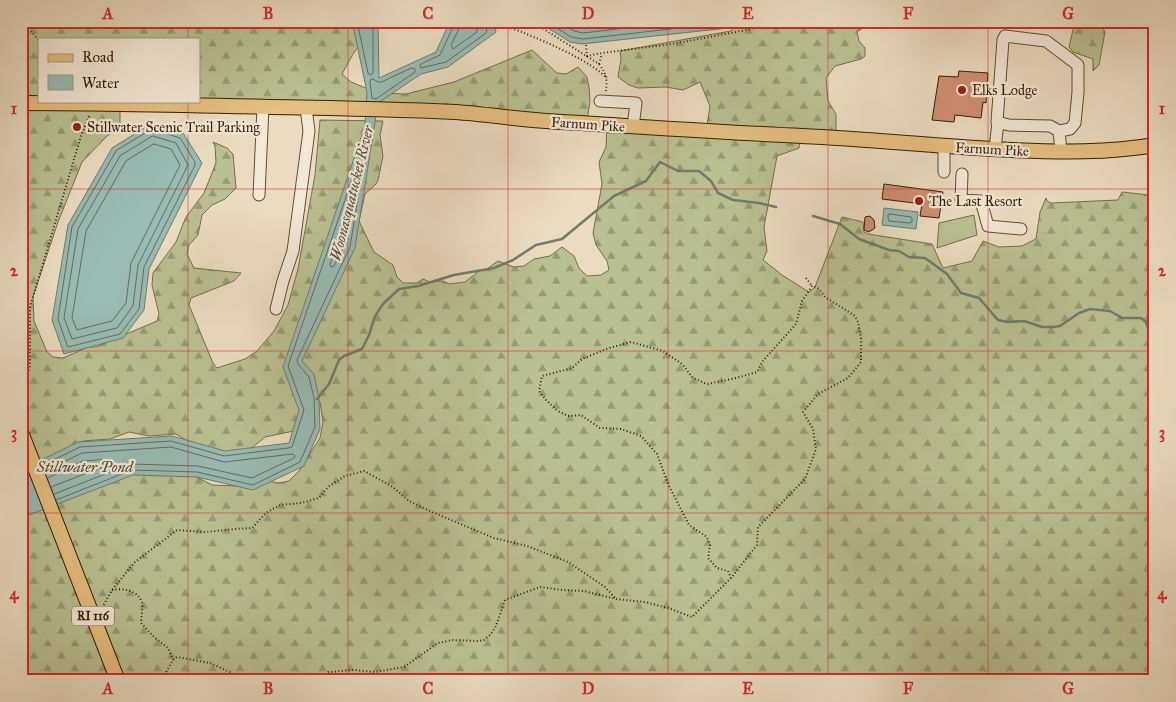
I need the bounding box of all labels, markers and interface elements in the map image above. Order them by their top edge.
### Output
text: A [102,4,114,23]
text: B [263,4,273,23]
text: C [423,4,434,23]
text: D [582,4,595,23]
text: E [742,4,754,23]
text: F [903,4,914,23]
text: G [1062,4,1074,23]
legend [38,38,200,102]
text: Road [82,48,114,66]
text: Water [82,74,119,92]
place label: Elks Lodge [972,82,1038,99]
marker: Elks Lodge [956,84,968,96]
text: 1 [11,99,18,118]
text: 1 [1159,99,1166,118]
street label: Farnum Pike [551,113,626,136]
place label: Stillwater Scenic Trail Parking [87,119,260,136]
marker: Stillwater Scenic Trail Parking [71,121,83,133]
water label: Woonasquatucket River [327,123,378,262]
street label: Farnum Pike [955,139,1029,160]
place label: The Last Resort [929,193,1023,210]
marker: The Last Resort [913,195,925,207]
text: 2 [10,261,19,280]
text: 2 [1158,261,1167,280]
text: 3 [11,423,17,443]
text: 3 [1159,423,1165,443]
water label: Stillwater Pond [36,458,134,476]
text: 4 [10,584,20,604]
text: 4 [1158,584,1168,604]
road number: RI 116 [72,606,114,626]
text: A [102,679,114,698]
text: B [263,679,273,698]
text: C [423,679,434,698]
text: D [582,679,595,698]
text: E [742,679,754,698]
text: F [903,679,914,698]
text: G [1062,679,1074,698]

